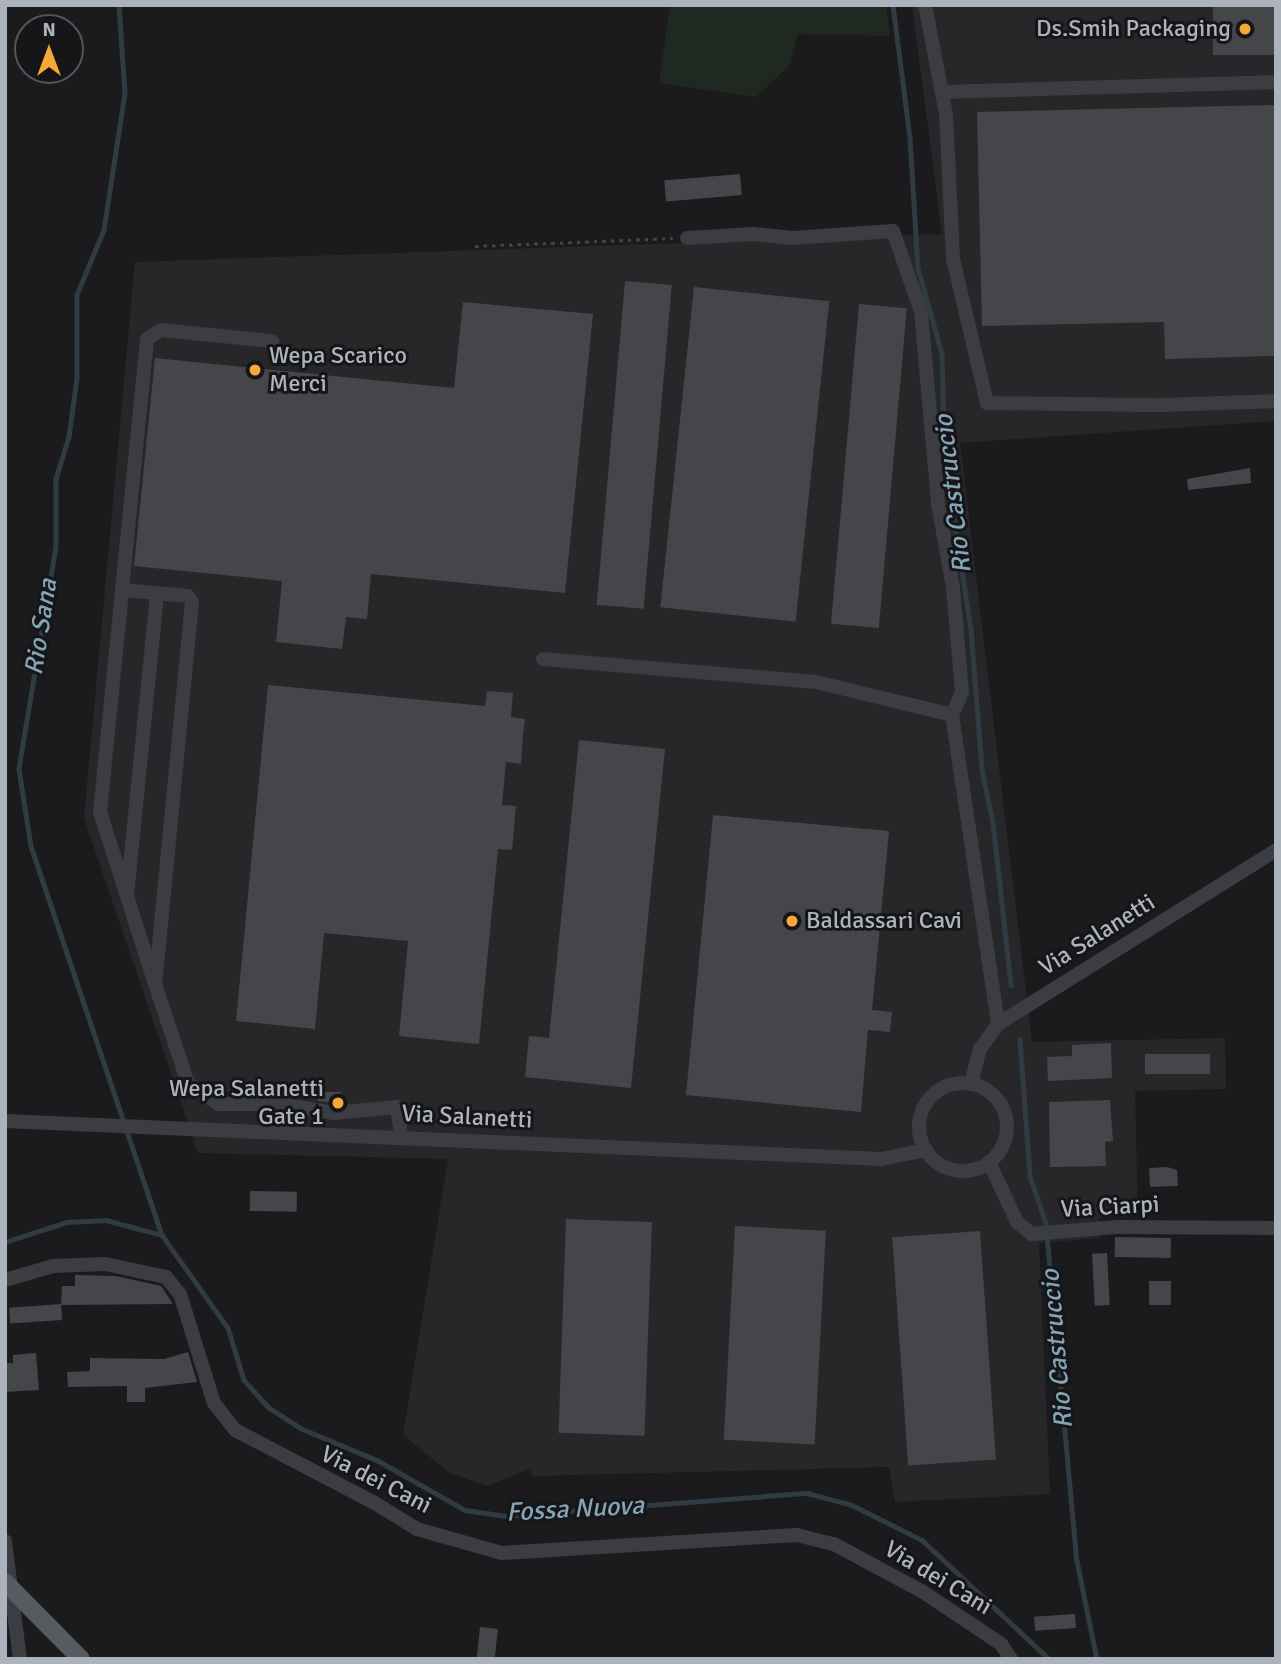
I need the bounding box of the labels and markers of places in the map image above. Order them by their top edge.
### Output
place label: Ds.Smih Packaging [1036,15,1231,43]
marker: Ds.Smih Packaging [1237,21,1253,37]
place label: Wepa Scarico Merci [269,342,407,398]
marker: Wepa Scarico Merci [247,362,263,378]
place label: Baldassari Cavi [806,907,962,935]
marker: Baldassari Cavi [784,913,800,929]
place label: Wepa Salanetti Gate 1 [169,1075,324,1131]
marker: Wepa Salanetti Gate 1 [330,1095,346,1111]

